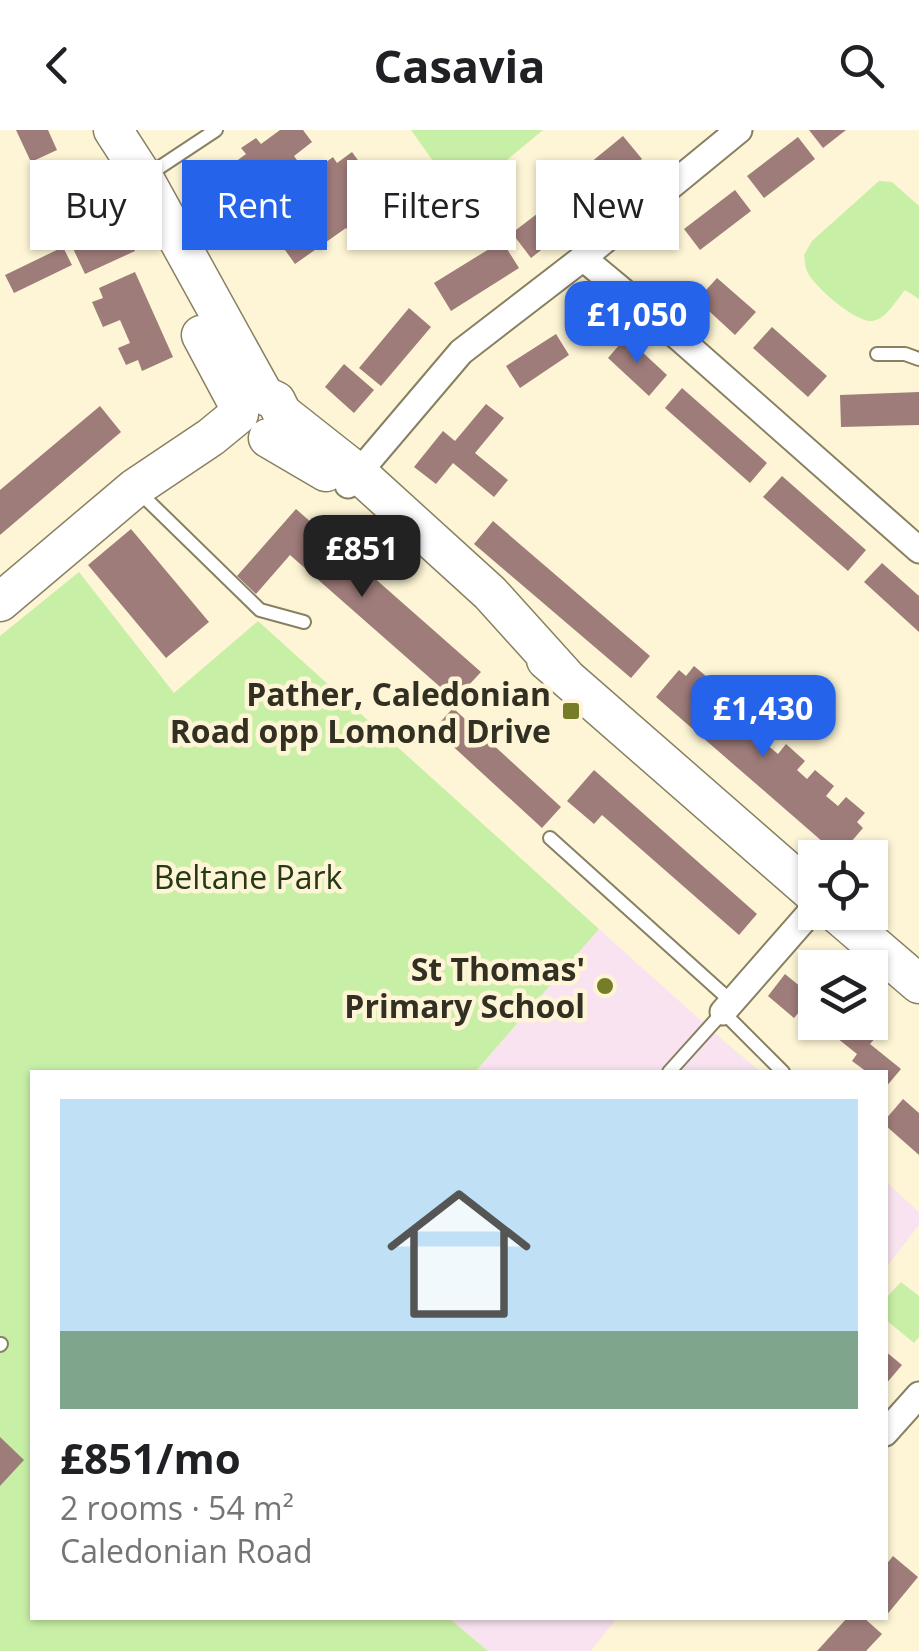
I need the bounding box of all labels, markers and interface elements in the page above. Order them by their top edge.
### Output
text: Casavia [374,35,545,96]
icon: back [30,38,85,93]
icon: search [834,38,889,93]
chip: Buy [30,160,162,250]
chip: Rent [182,160,327,250]
chip: Filters [347,160,516,250]
chip: New [536,160,679,250]
pin: £1,050 [556,281,718,366]
text: £1,050 [587,292,687,335]
pin: £851 [303,515,421,600]
text: £851 [325,526,399,569]
place label: Pather, Caledonian Road opp Lomond Drive [170,672,551,752]
pin: £1,430 [682,675,844,760]
text: £1,430 [713,686,813,729]
marker: Pather, Caledonian Road opp Lomond Drive [560,700,582,722]
map controls [798,840,888,1040]
button: locate [798,840,888,930]
park label: Beltane Park [154,855,343,898]
place label: St Thomas' Primary School [344,947,585,1027]
button: layers [798,950,888,1040]
marker: St Thomas' Primary School [594,975,616,997]
icon: home [369,1164,549,1344]
text: £851/mo [60,1429,241,1486]
text: 2 rooms · 54 m² [60,1486,294,1529]
text: Caledonian Road [60,1529,313,1572]

